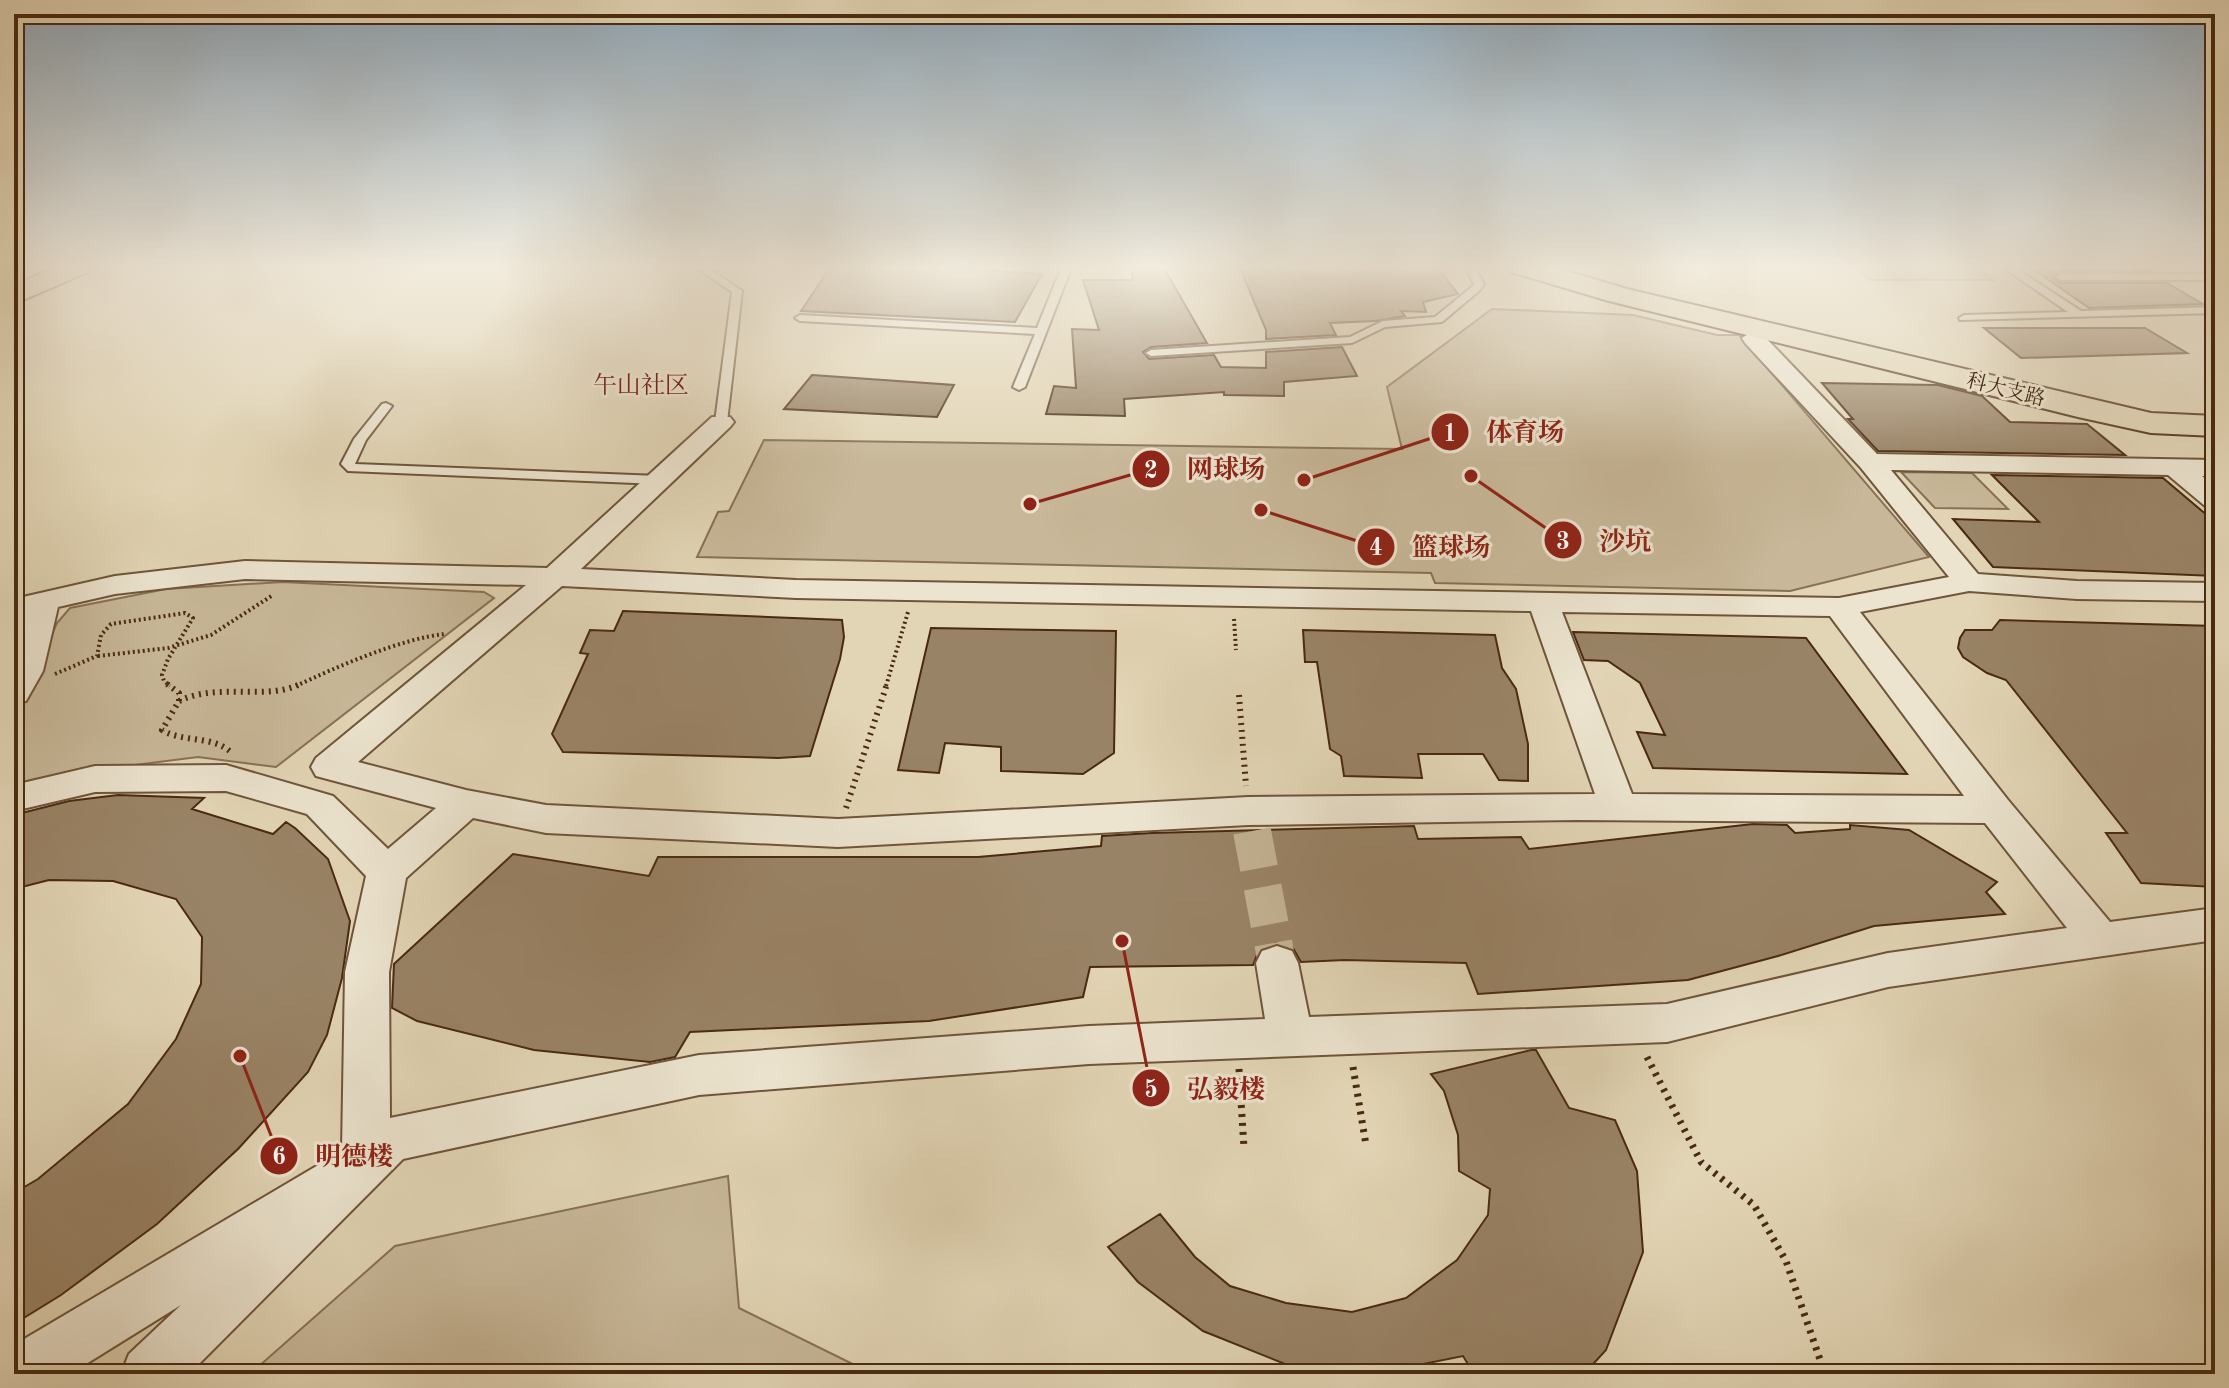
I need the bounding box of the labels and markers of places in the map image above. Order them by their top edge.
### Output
callout: 体育场 [1430,407,1580,457]
callout: 网球场 [1131,444,1281,494]
callout: 沙坑 [1543,515,1667,565]
callout: 篮球场 [1356,522,1506,572]
callout: 弘毅楼 [1131,1063,1281,1113]
callout: 明德楼 [259,1131,409,1181]

